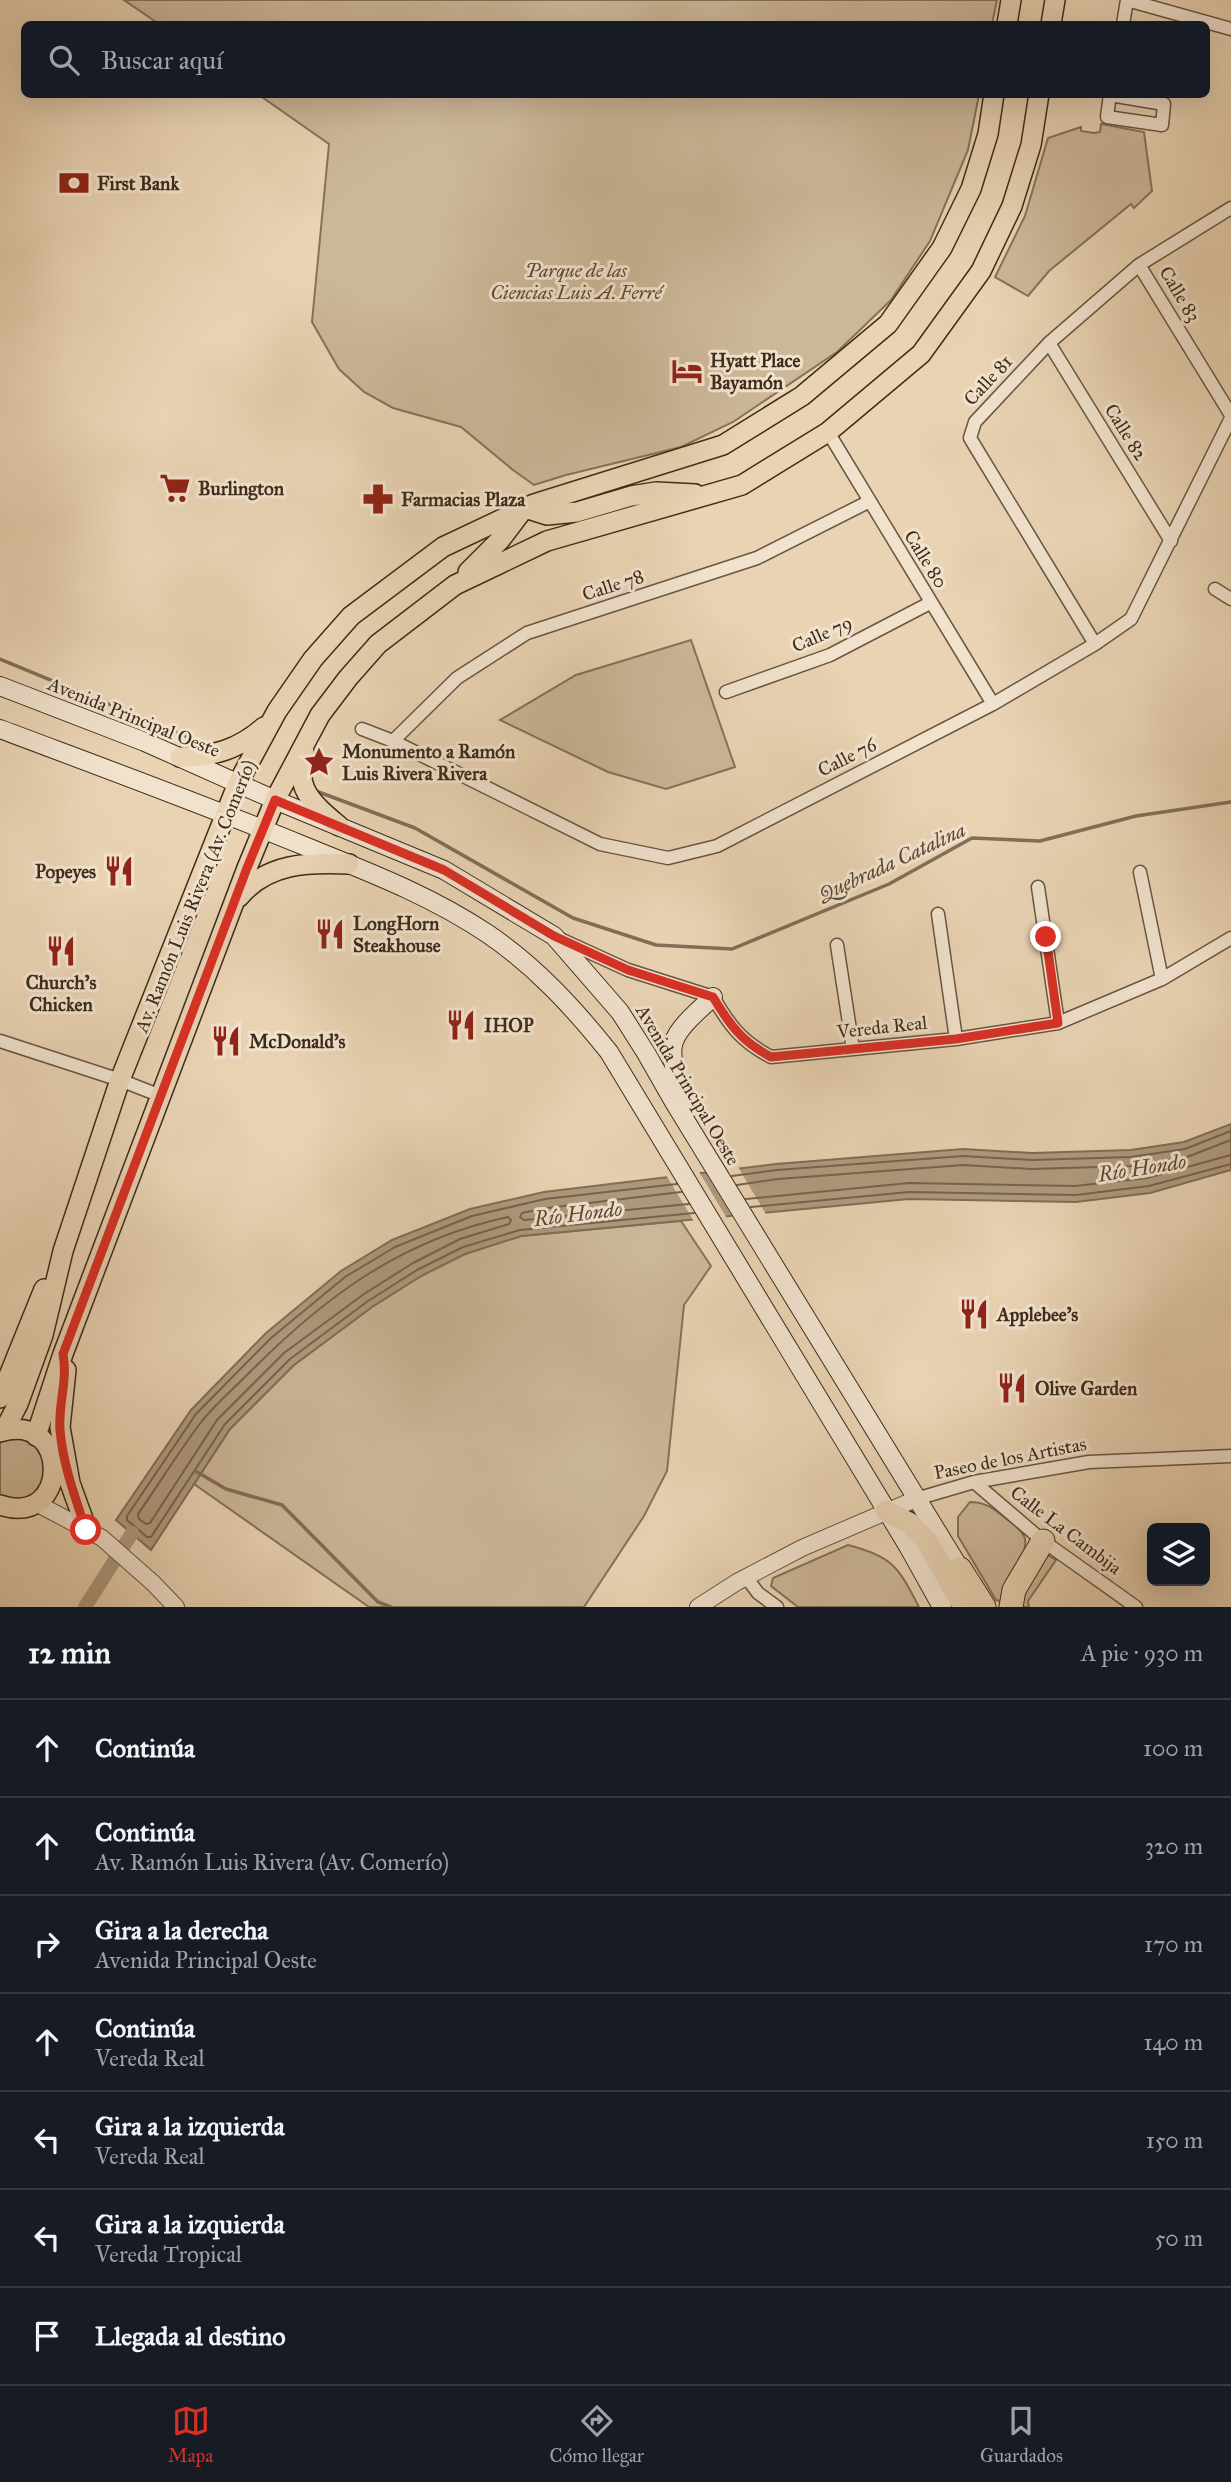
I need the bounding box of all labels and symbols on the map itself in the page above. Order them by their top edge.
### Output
bank icon: First Bank [57,166,91,200]
place label: First Bank [97,172,180,195]
park label: Parque de las Ciencias Luis A. Ferré [491,259,664,304]
street label: Calle 83 [1154,262,1206,326]
place label: Hyatt Place Bayamón [710,349,800,395]
street label: Calle 81 [959,350,1017,410]
hotel icon: Hyatt Place Bayamón [670,354,704,388]
street label: Calle 82 [1100,399,1153,465]
supermarket icon: Burlington [158,471,192,505]
place label: Burlington [198,477,285,501]
pharmacy icon: Farmacias Plaza [361,482,395,516]
place label: Farmacias Plaza [401,488,526,511]
street label: Calle 80 [899,526,953,592]
street label: Calle 78 [579,564,647,606]
street label: Calle 79 [788,611,856,657]
street label: Avenida Principal Oeste [44,672,223,762]
street label: Calle 76 [814,732,881,782]
place label: Monumento a Ramón Luis Rivera Rivera [342,740,516,785]
place icon: Monumento a Ramón Luis Rivera Rivera [302,745,336,779]
street label: Av. Ramón Luis Rivera (Av. Comerío) [129,756,261,1037]
water label: Quebrada Catalina [813,817,970,908]
restaurant icon: Popeyes [102,854,136,888]
place label: Popeyes [35,860,96,884]
place label: LongHorn Steakhouse [353,912,441,957]
restaurant icon: LongHorn Steakhouse [313,917,347,951]
route end [1030,921,1061,952]
restaurant icon: Church's Chicken [44,934,78,968]
place label: Church's Chicken [26,971,96,1016]
street label: Avenida Principal Oeste [630,1000,745,1170]
restaurant icon: IHOP [444,1008,478,1042]
street label: Vereda Real [835,1011,929,1043]
place label: IHOP [484,1014,534,1037]
restaurant icon: McDonald's [209,1024,243,1058]
place label: McDonald's [249,1030,346,1053]
water label: Río Hondo [1095,1148,1188,1188]
water label: Río Hondo [531,1196,624,1232]
restaurant icon: Applebee's [957,1297,991,1331]
place label: Applebee's [995,1303,1078,1327]
restaurant icon: Olive Garden [995,1371,1029,1405]
place label: Olive Garden [1035,1377,1138,1400]
street label: Paseo de los Artistas [932,1432,1088,1484]
street label: Calle La Cambija [1006,1481,1127,1580]
route start [70,1514,101,1545]

